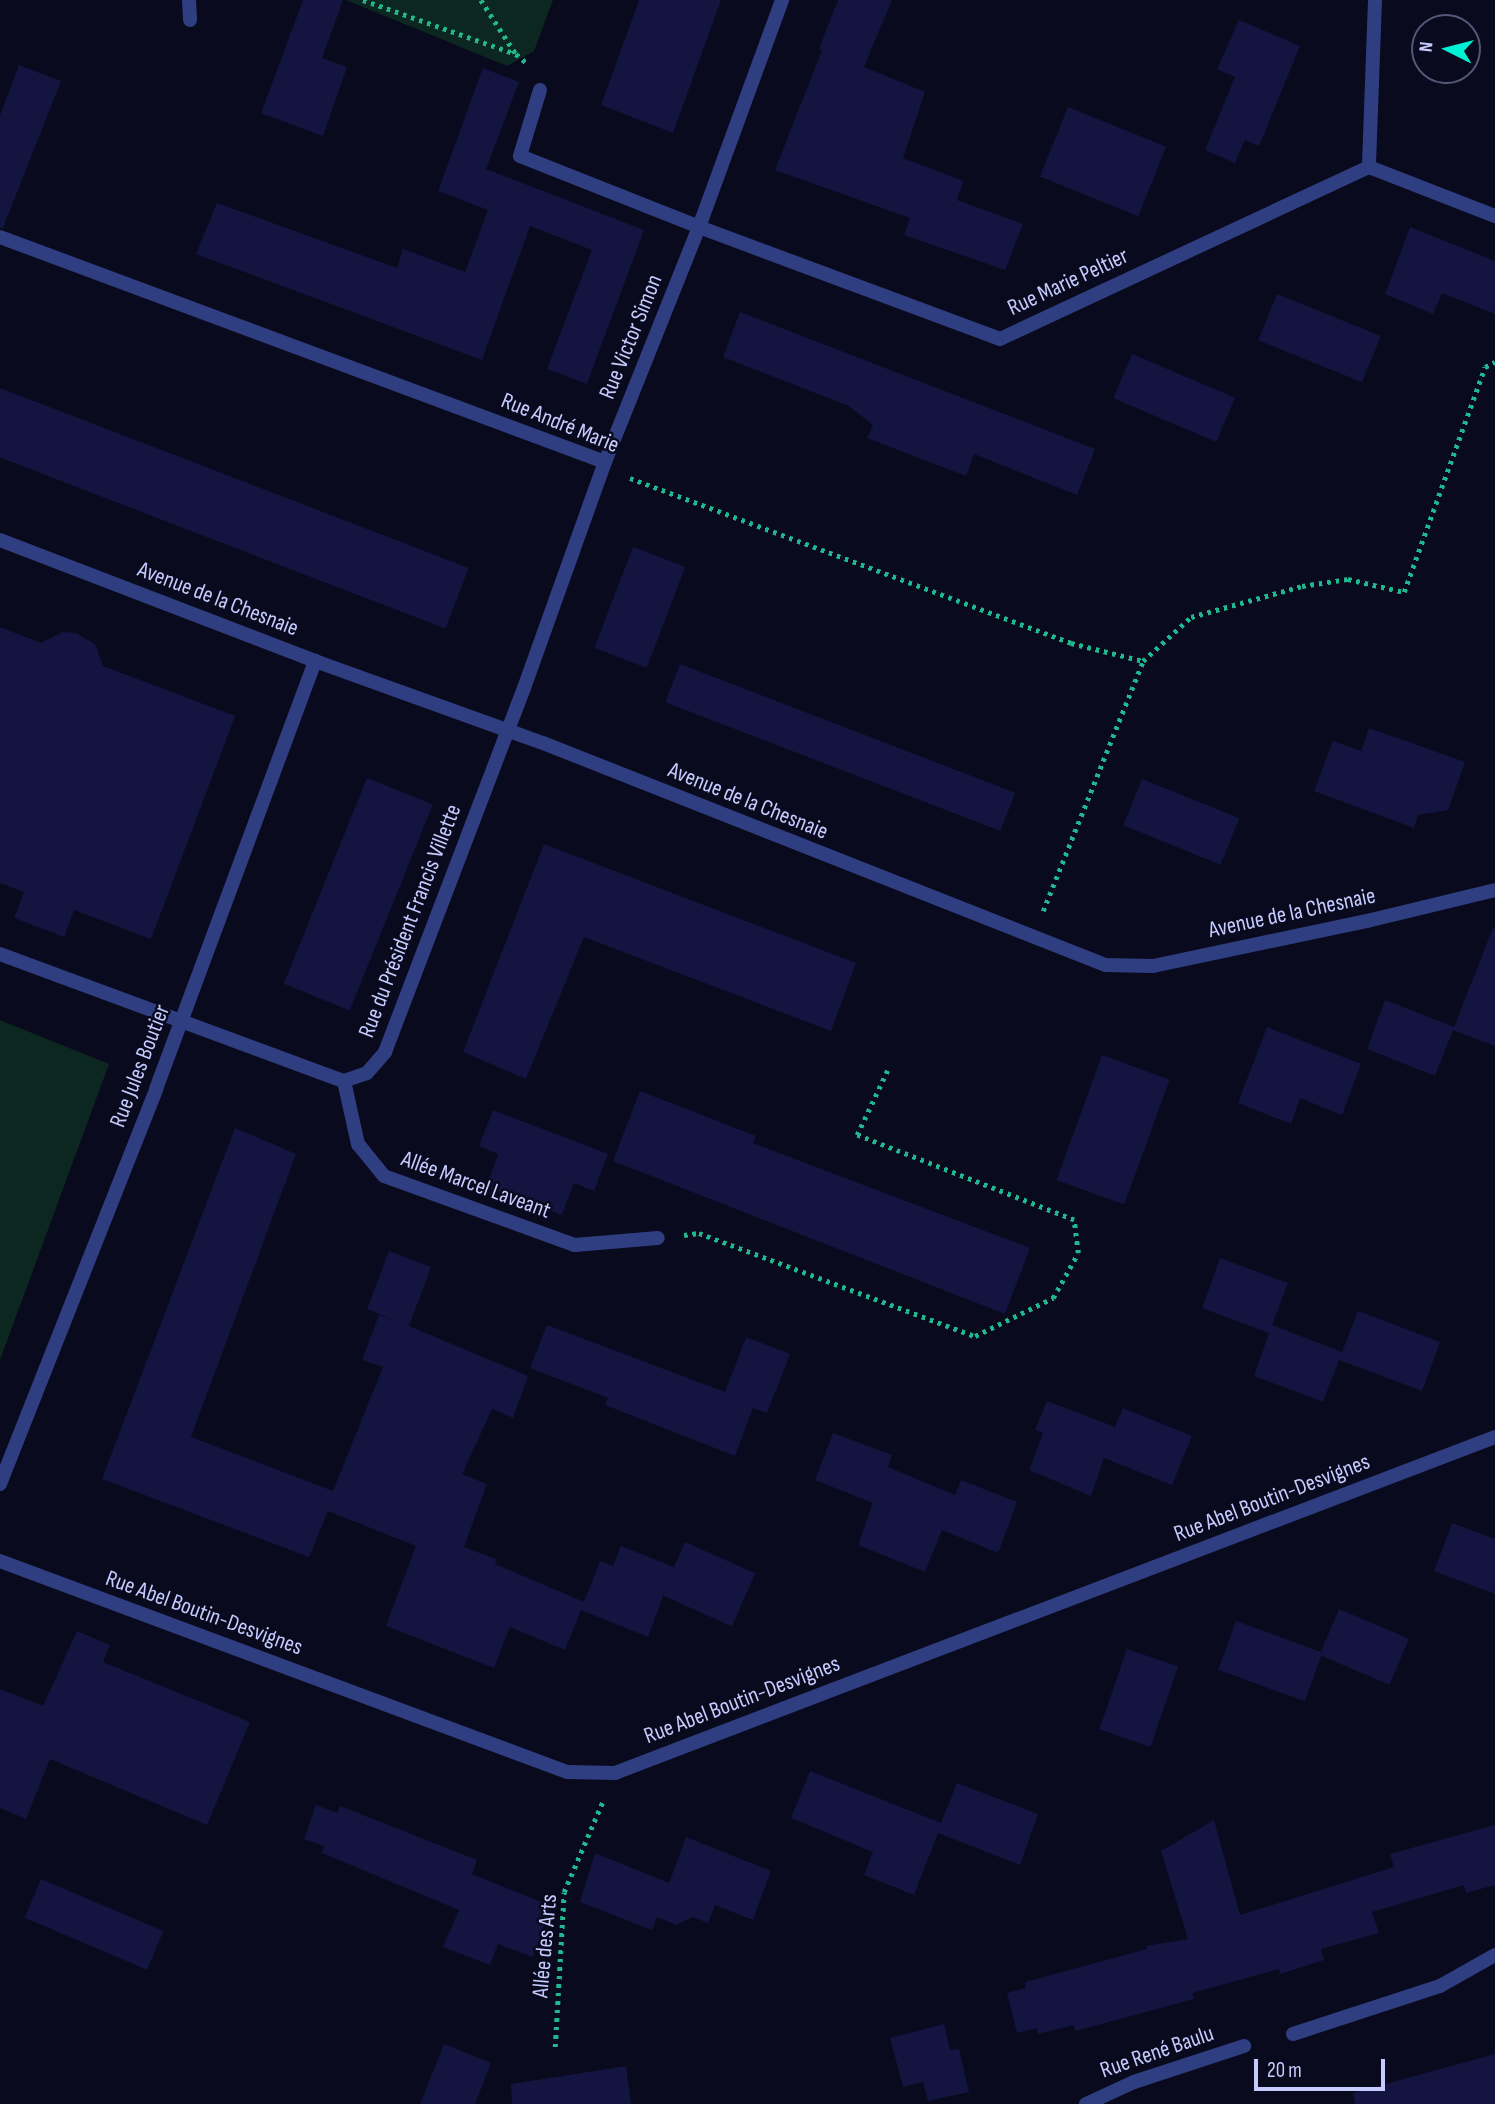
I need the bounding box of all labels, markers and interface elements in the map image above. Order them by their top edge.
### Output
north arrow [1411,14,1481,84]
text: N [1415,41,1439,53]
street label: Rue Marie Peltier [1003,242,1133,322]
street label: Rue Victor Simon [594,271,668,403]
street label: Rue André Marie [497,387,623,459]
street label: Avenue de la Chesnaie [134,556,302,642]
street label: Avenue de la Chesnaie [664,756,832,846]
street label: Rue du Président Francis Villette [353,800,467,1042]
street label: Avenue de la Chesnaie [1206,882,1378,944]
street label: Rue Jules Boutier [104,1001,176,1131]
street label: Allée Marcel Laveant [398,1145,554,1225]
street label: Rue Abel Boutin-Desvignes [1170,1448,1374,1548]
street label: Rue Abel Boutin-Desvignes [102,1565,306,1661]
street label: Rue Abel Boutin-Desvignes [640,1650,844,1750]
street label: Allée des Arts [527,1893,563,1999]
street label: Rue René Baulu [1097,2020,1217,2084]
scale bar [1257,2044,1388,2088]
text: 20 m [1267,2058,1302,2083]

